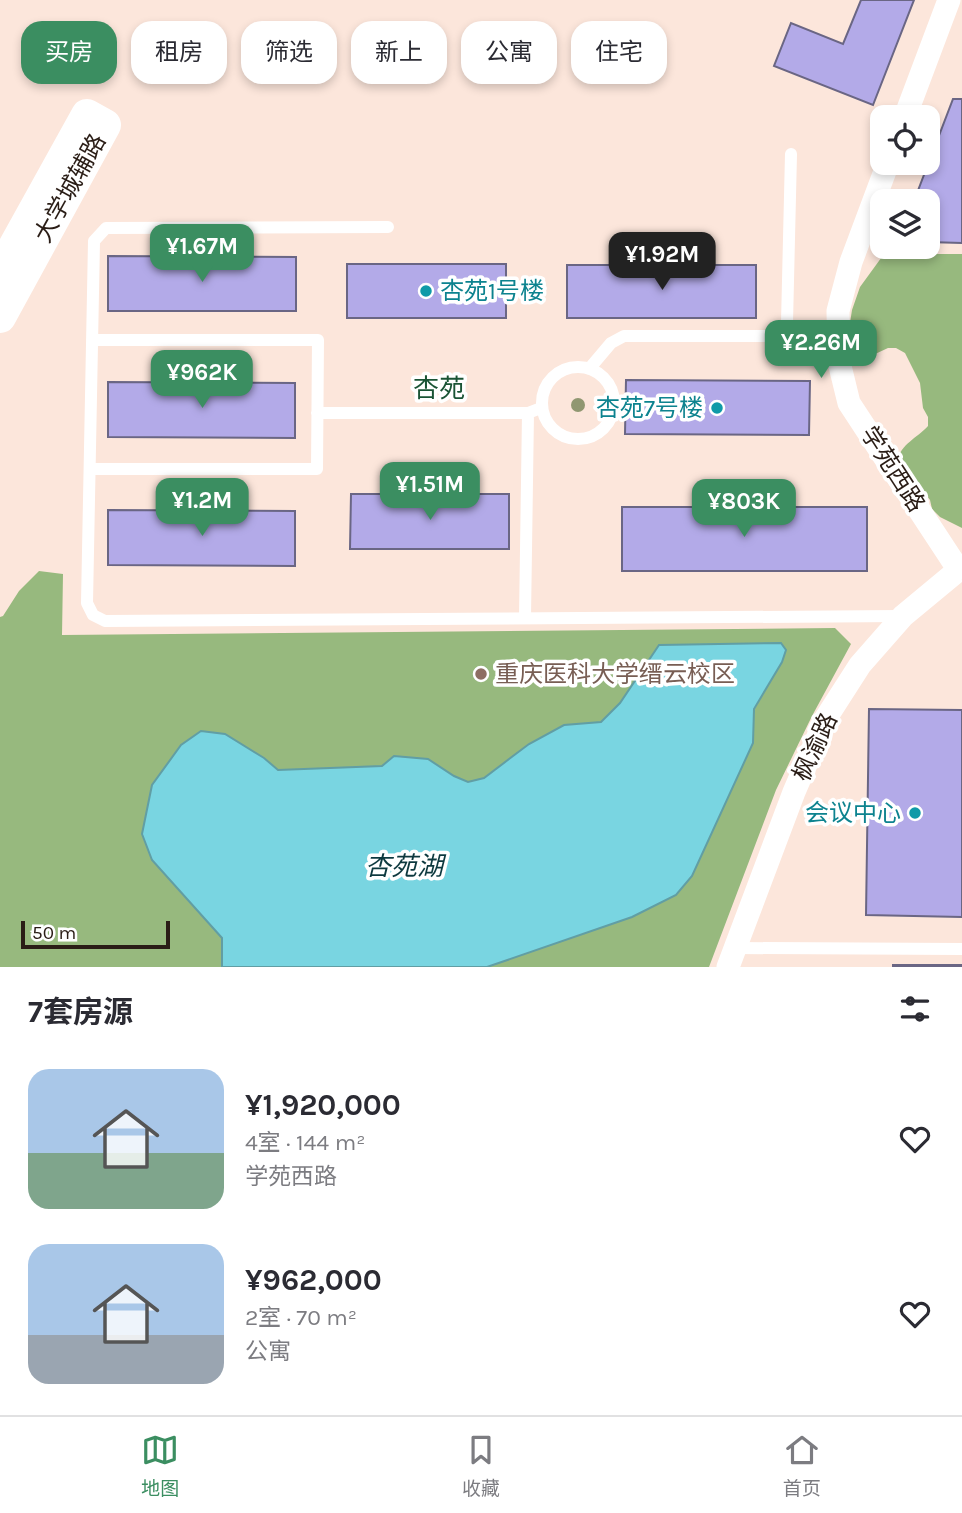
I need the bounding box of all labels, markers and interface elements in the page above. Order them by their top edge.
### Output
chip: 买房 [21,21,117,84]
chip: 租房 [131,21,227,84]
chip: 筛选 [241,21,337,84]
chip: 新上 [351,21,447,84]
chip: 公寓 [461,21,557,84]
chip: 住宅 [571,21,667,84]
map controls [870,105,940,259]
button: locate [870,105,940,175]
street label: 大学城辅路 [29,129,111,247]
button: layers [870,189,940,259]
pin: ¥1.67M [145,224,259,284]
pin: ¥1.92M [605,232,719,292]
text: ¥1.67M [166,233,238,260]
text: ¥1.92M [625,241,699,268]
place label: 杏苑1号楼 [440,277,544,305]
marker: 杏苑1号楼 [418,283,434,299]
pin: ¥2.26M [764,320,878,380]
text: ¥2.26M [781,329,861,356]
pin: ¥962K [153,350,251,410]
text: ¥962K [167,359,237,386]
district label: 杏苑 [413,373,465,404]
place label: 杏苑7号楼 [596,394,703,422]
marker: 杏苑7号楼 [709,400,725,416]
street label: 学苑西路 [855,421,931,517]
pin: ¥1.51M [373,462,487,522]
text: ¥1.51M [396,471,464,498]
pin: ¥1.2M [153,478,251,538]
pin: ¥803K [695,480,793,539]
text: ¥1.2M [172,487,232,514]
text: ¥803K [708,488,780,515]
place label: 重庆医科大学缙云校区 [495,660,735,688]
marker: 重庆医科大学缙云校区 [473,666,489,682]
street label: 枫渝路 [787,708,843,786]
place label: 会议中心 [805,799,901,827]
marker: 会议中心 [907,805,923,821]
water label: 杏苑湖 [365,851,447,882]
scale bar [21,918,170,950]
text: 50 m [32,922,76,944]
icon: filters [896,990,934,1028]
text: 7套房源 [28,994,133,1030]
text: ¥1,920,000 [245,1087,401,1123]
icon: home [84,1097,168,1181]
icon: heart [896,1120,934,1158]
text: 4室 · 144 m² [245,1129,365,1156]
text: 学苑西路 [245,1163,337,1190]
text: ¥962,000 [245,1262,382,1298]
icon: home [84,1272,168,1356]
icon: heart [896,1295,934,1333]
text: 2室 · 70 m² [245,1304,357,1331]
text: 公寓 [245,1338,291,1365]
tab: 地图 [141,1431,179,1500]
tab: 收藏 [462,1431,500,1500]
tab: 首页 [783,1431,821,1500]

